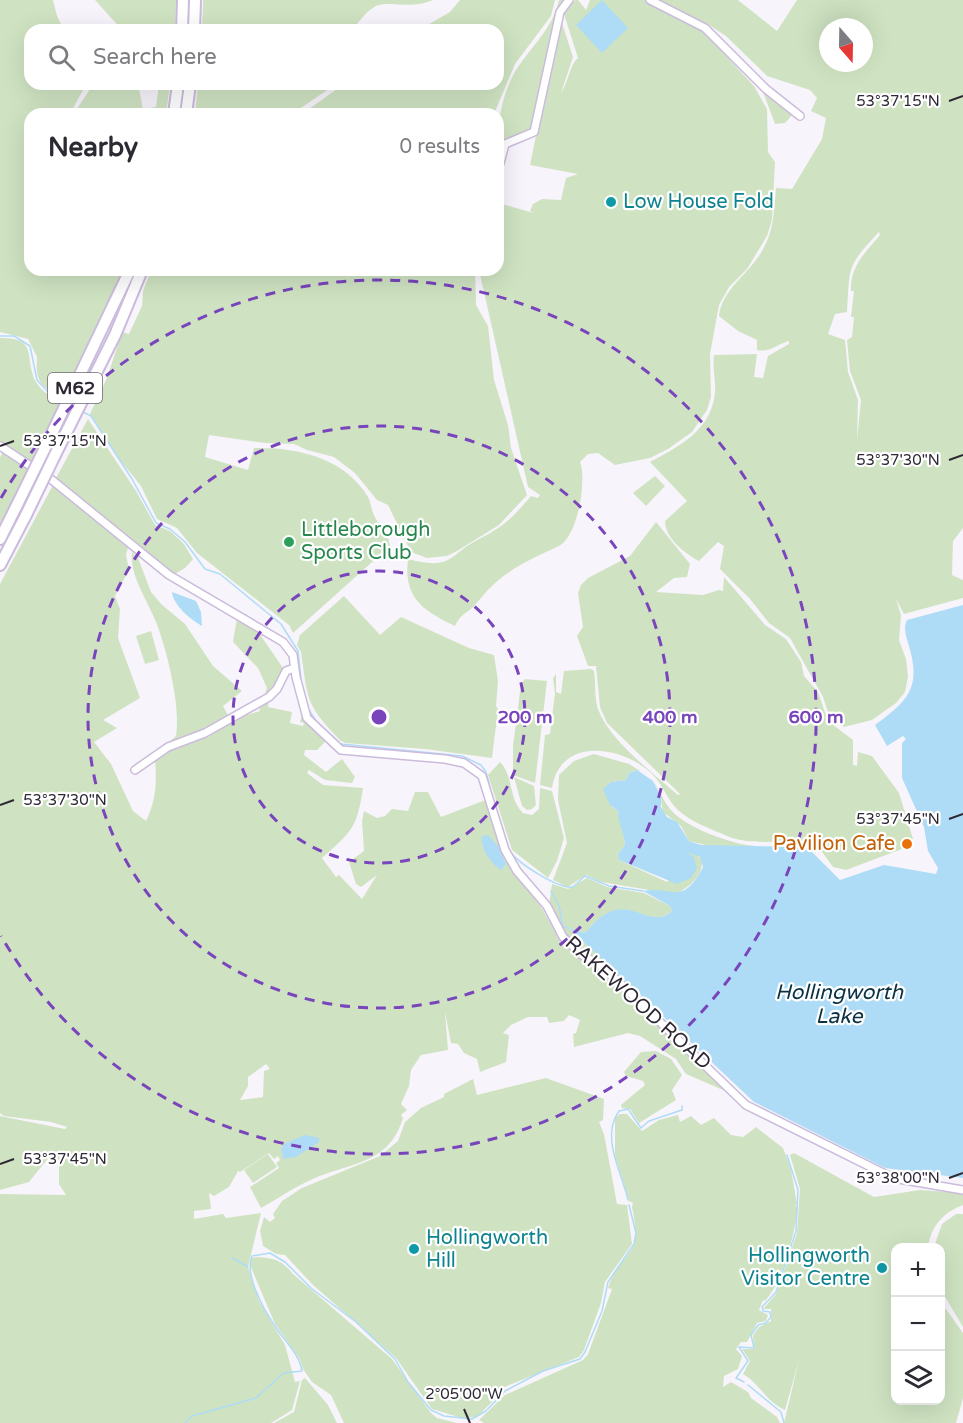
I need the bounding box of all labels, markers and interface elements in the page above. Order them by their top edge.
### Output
north arrow [819,18,873,72]
search box [24,24,504,90]
icon: search [45,41,78,74]
text: Search here [93,44,217,70]
text: 53°37'15"N [856,92,940,110]
text: Nearby [48,132,138,163]
text: 0 results [400,135,480,159]
place label: Low House Fold [623,190,774,214]
marker: Low House Fold [604,195,618,209]
road number: M62 [48,373,102,403]
text: 53°37'15"N [23,432,107,450]
text: 53°37'30"N [856,451,940,469]
place label: Littleborough Sports Club [301,518,430,565]
marker: Littleborough Sports Club [282,535,296,549]
text: 200 m [497,706,553,728]
text: 400 m [642,706,698,728]
text: 600 m [788,706,844,728]
centre of rings [369,707,389,727]
text: 53°37'30"N [23,791,107,809]
text: 53°37'45"N [856,810,940,828]
place label: Pavilion Cafe [773,832,895,856]
marker: Pavilion Cafe [900,837,914,851]
street label: RAKEWOOD ROAD [560,931,716,1075]
water label: Hollingworth Lake [775,980,904,1029]
text: 53°37'45"N [23,1150,107,1168]
text: 53°38'00"N [856,1169,940,1187]
place label: Hollingworth Hill [426,1226,548,1273]
marker: Hollingworth Hill [407,1242,421,1256]
map controls [891,1243,945,1405]
button: + [891,1243,945,1297]
place label: Hollingworth Visitor Centre [741,1244,870,1291]
marker: Hollingworth Visitor Centre [875,1261,889,1275]
button: − [891,1297,945,1351]
button: layers [891,1351,945,1405]
text: 2°05'00"W [425,1385,503,1403]

